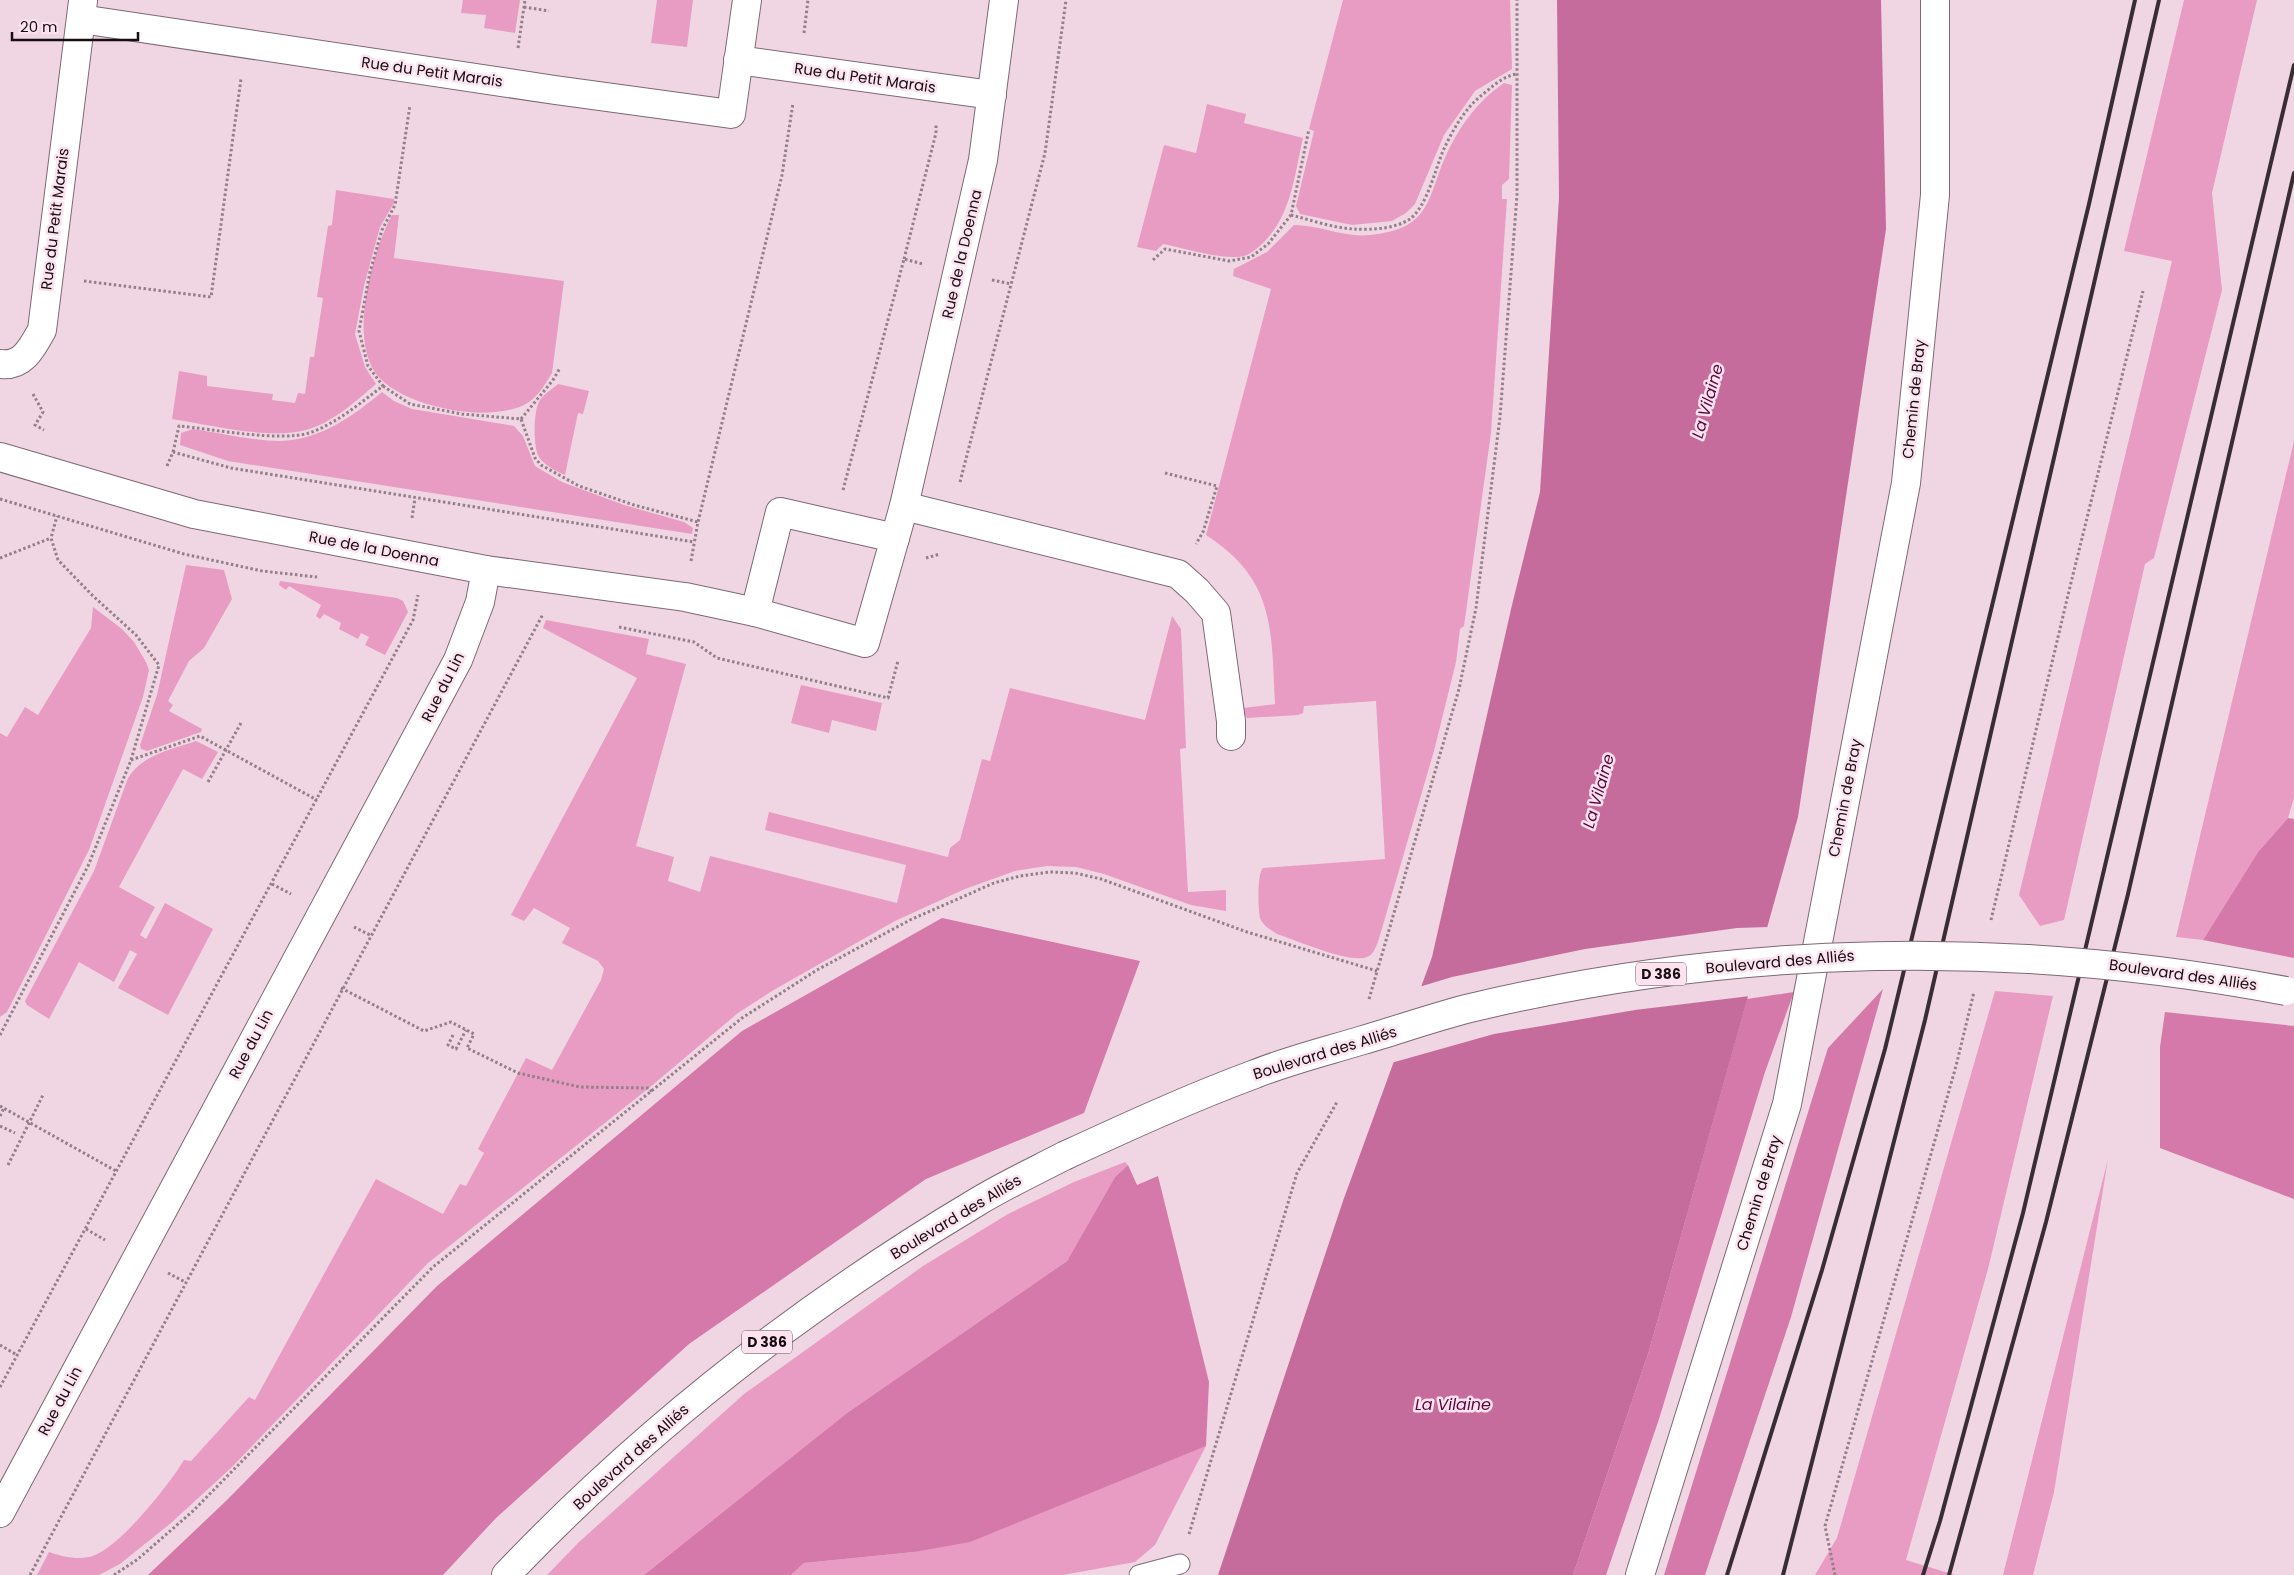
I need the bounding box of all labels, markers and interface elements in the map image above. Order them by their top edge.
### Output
scale bar [12,10,139,42]
text: 20 m [20,16,58,37]
street label: Rue du Petit Marais [360,51,504,92]
street label: Rue du Petit Marais [793,57,937,98]
street label: Rue du Petit Marais [35,147,74,291]
street label: Rue de la Doenna [936,187,987,321]
street label: Chemin de Bray [1897,338,1930,460]
water label: La Vilaine [1686,361,1729,441]
street label: Rue de la Doenna [307,526,441,571]
street label: Rue du Lin [416,648,469,725]
street label: Chemin de Bray [1823,736,1866,859]
water label: La Vilaine [1577,751,1620,831]
street label: Boulevard des Alliés [1705,945,1855,978]
street label: Boulevard des Alliés [2108,954,2259,995]
road number: D 386 [1636,962,1686,986]
street label: Rue du Lin [224,1005,278,1082]
street label: Boulevard des Alliés [1250,1021,1399,1084]
street label: Chemin de Bray [1731,1132,1786,1253]
street label: Boulevard des Alliés [886,1169,1025,1264]
road number: D 386 [742,1330,792,1354]
street label: Rue du Lin [33,1362,87,1439]
water label: La Vilaine [1415,1393,1491,1416]
street label: Boulevard des Alliés [568,1399,693,1514]

